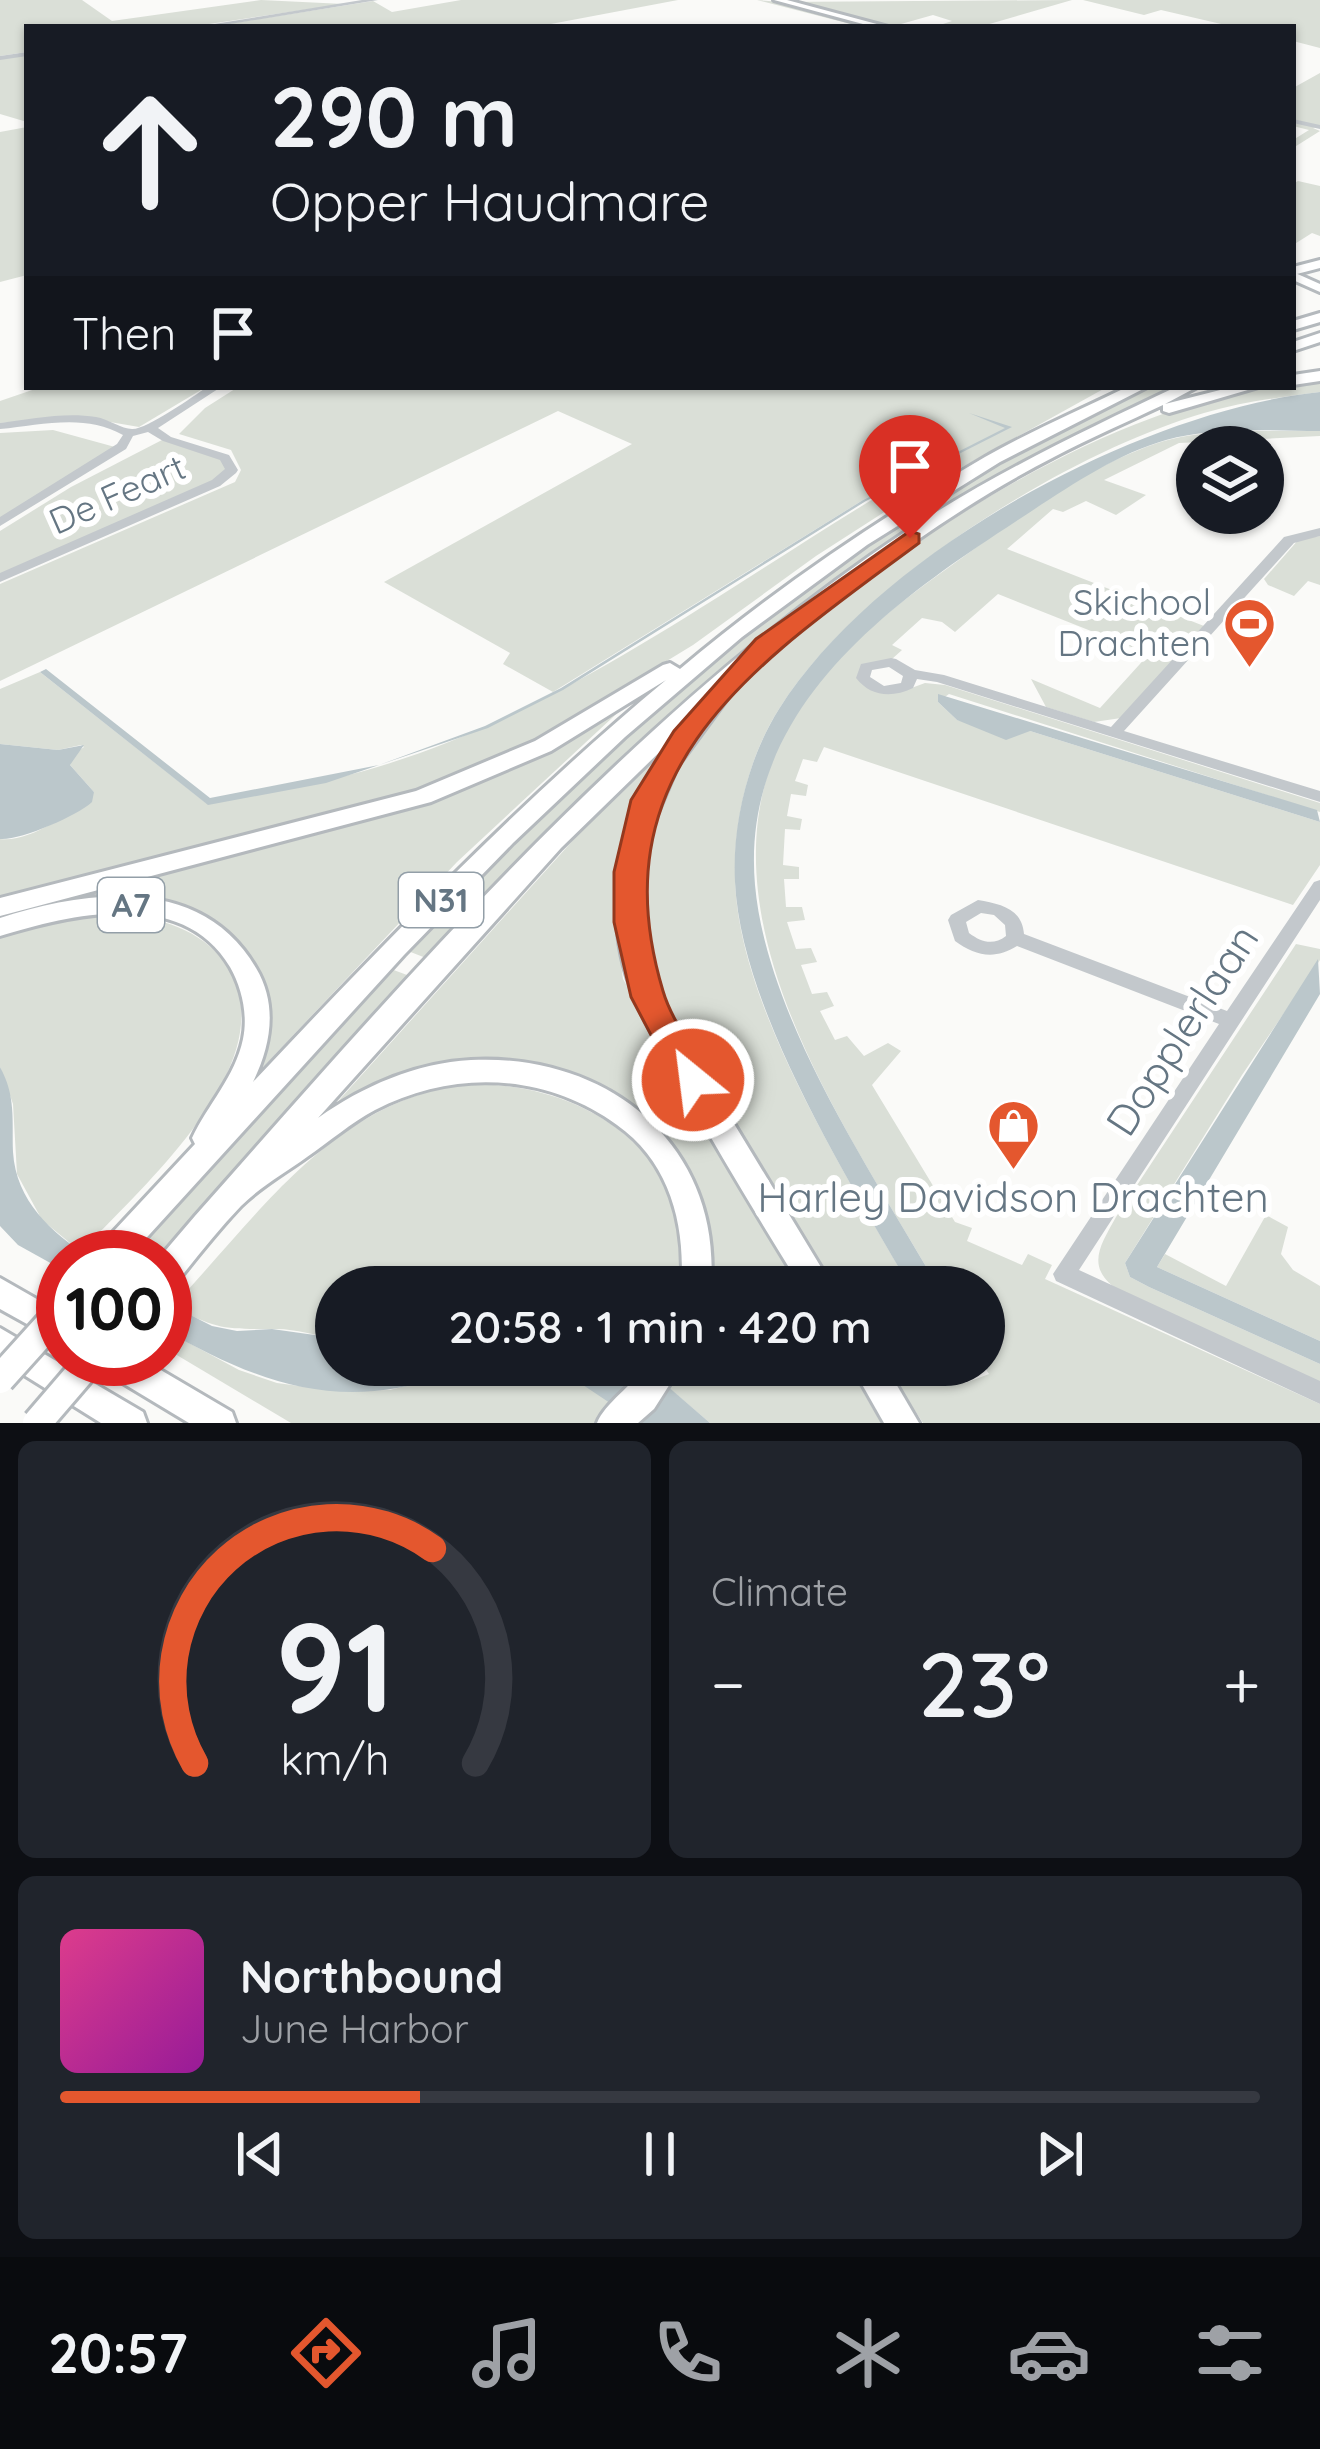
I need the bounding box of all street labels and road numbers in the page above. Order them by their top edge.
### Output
street label: De Feart [42,444,192,543]
road number: N31 [399,873,483,927]
road number: A7 [98,878,164,932]
street label: Dopplerlaan [1094,914,1269,1145]

